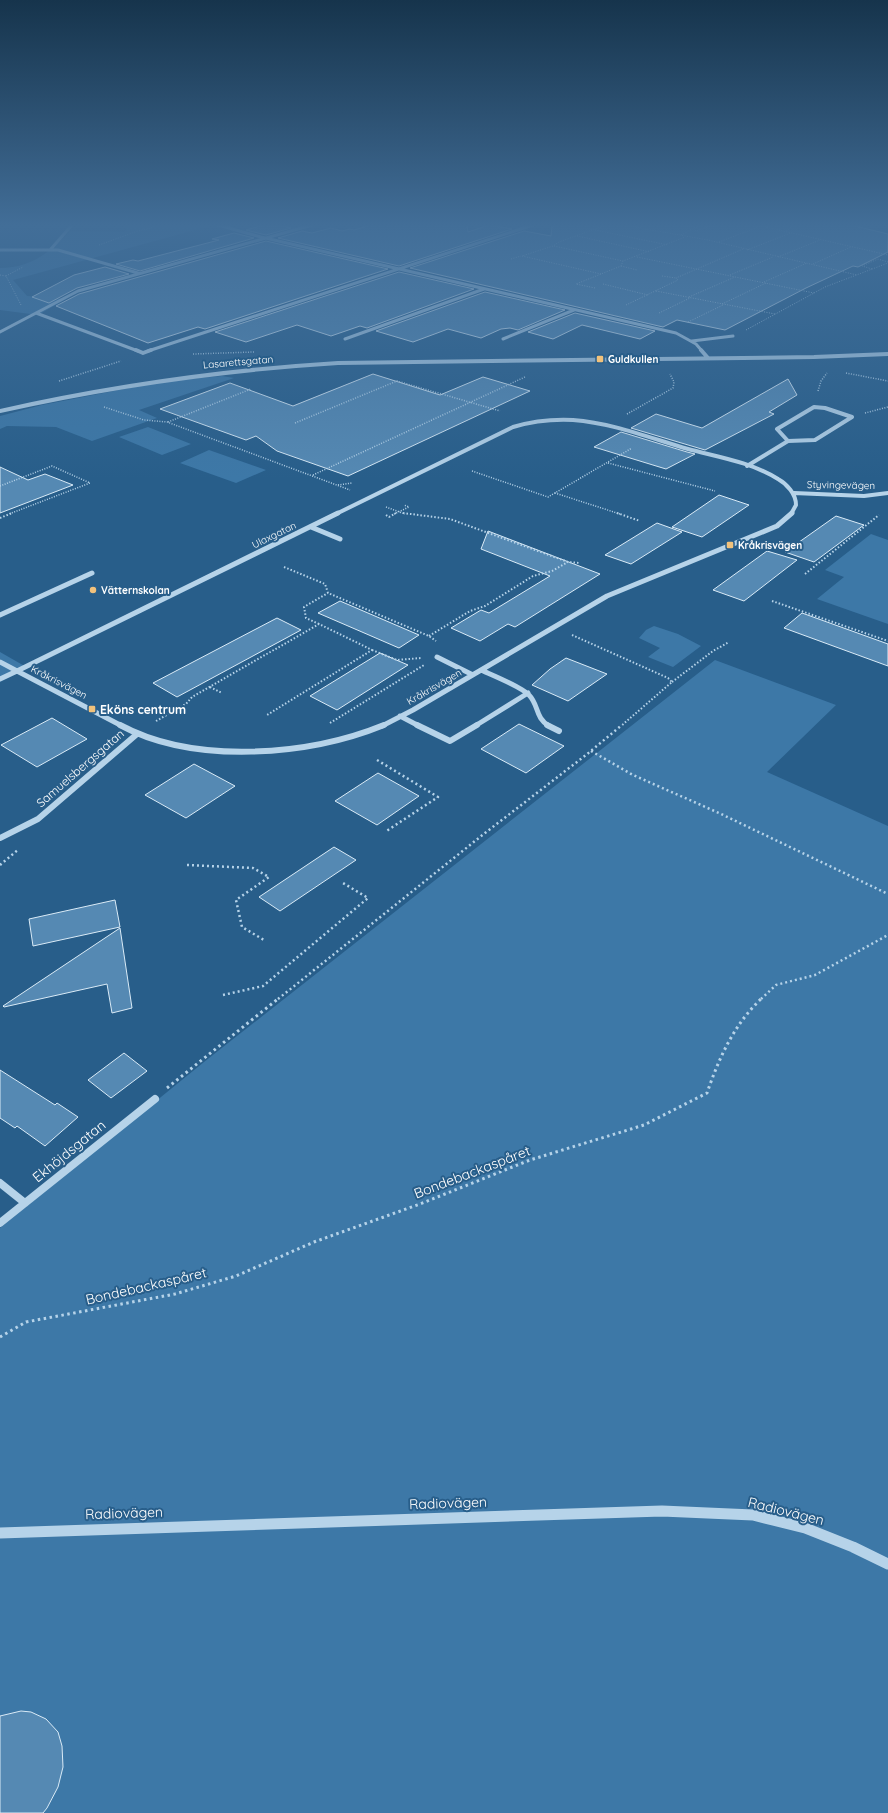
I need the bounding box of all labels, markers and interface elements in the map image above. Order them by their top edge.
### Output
street label: Lasarettsgatan [202,352,274,372]
place label: Guldkullen [608,353,658,366]
marker: Guldkullen [595,354,605,364]
street label: Styvingevägen [807,478,875,492]
street label: Ulaxgatan [250,519,298,551]
place label: Kråkrisvägen [738,539,802,552]
marker: Kråkrisvägen [725,540,735,550]
place label: Vätternskolan [101,584,170,597]
marker: Vätternskolan [88,585,98,595]
street label: Kråkrisvägen [29,662,89,702]
street label: Kråkrisvägen [404,666,464,708]
place label: Eköns centrum [100,702,186,717]
marker: Eköns centrum [87,704,97,714]
street label: Samuelsbergsgatan [33,726,127,810]
street label: Ekhöjdsgatan [29,1116,109,1186]
street label: Bondebackaspåret [411,1141,533,1203]
street label: Bondebackaspåret [84,1263,208,1309]
street label: Radiovägen [409,1493,487,1513]
street label: Radiovägen [746,1493,826,1529]
street label: Radiovägen [85,1503,163,1523]

